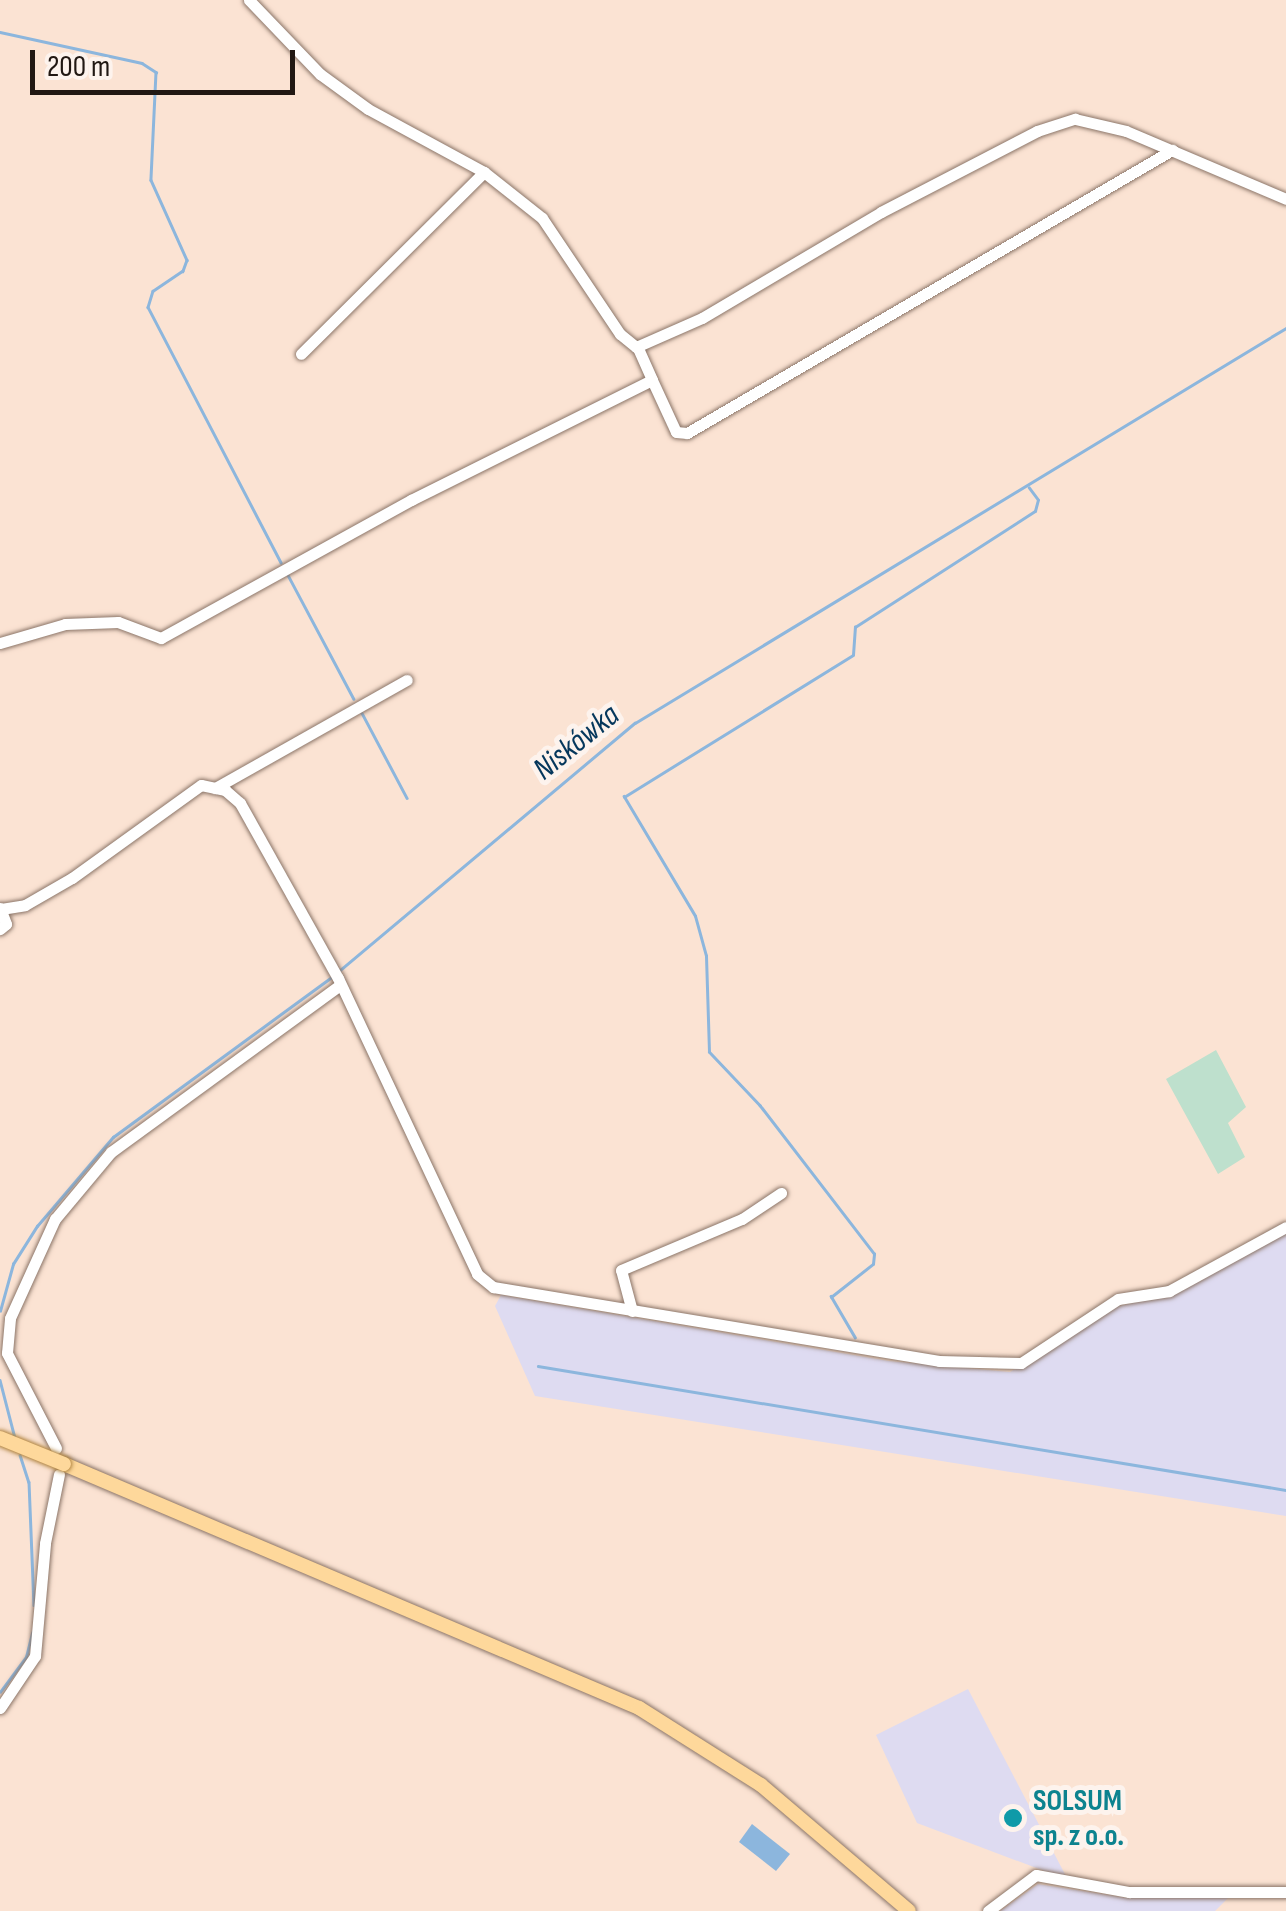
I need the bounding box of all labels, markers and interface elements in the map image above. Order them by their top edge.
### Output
scale bar [35,30,300,92]
text: 200 m [47,49,110,85]
water label: Niskówka [526,697,628,789]
place label: SOLSUM sp. z o.o. [1033,1783,1124,1854]
marker: SOLSUM sp. z o.o. [1002,1807,1024,1829]

